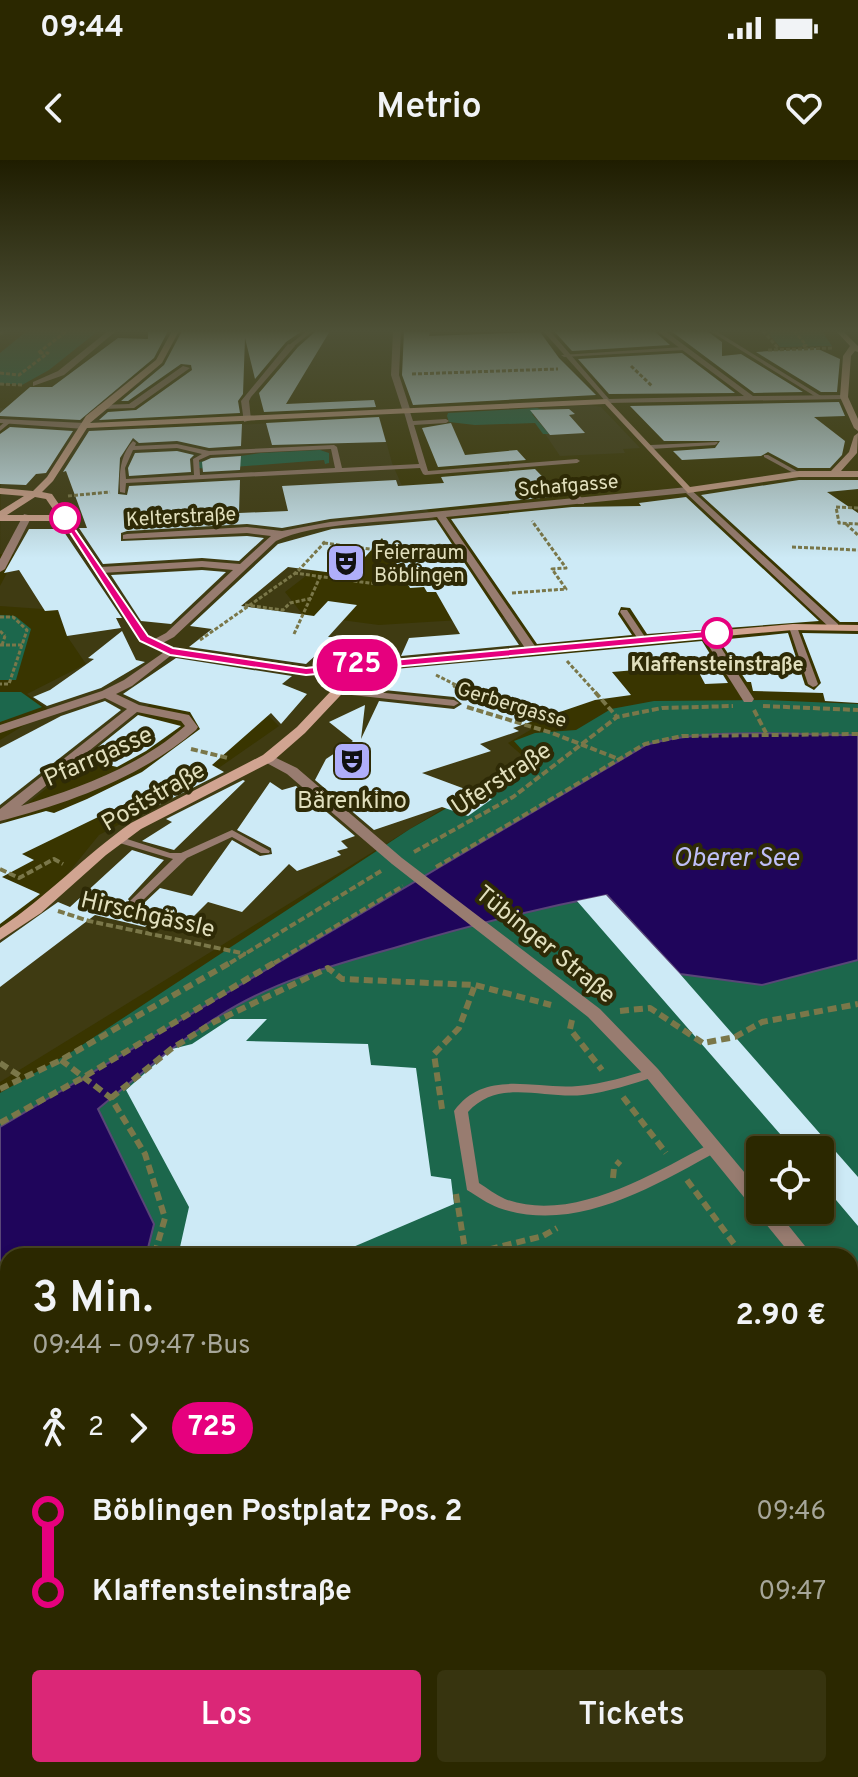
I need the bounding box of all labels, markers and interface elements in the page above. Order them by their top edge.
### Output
text: 09:44 [40,10,124,47]
text: Metrio [376,85,482,131]
icon: back [32,86,76,130]
icon: heart [782,86,826,130]
street label: Schafgasse [517,470,620,504]
street label: Kelterstraße [125,502,237,534]
unlabelled marker [50,503,80,533]
place label: Feierraum Böblingen [374,541,465,590]
theatre icon: Feierraum Böblingen [325,542,367,584]
marker: Klaffensteinstraße [702,618,732,648]
line badge: 725 [311,639,403,691]
text: 725 [333,647,381,683]
place label: Klaffensteinstraße [630,653,804,679]
street label: Gerbergasse [453,677,569,735]
street label: Pfarrgasse [40,721,158,795]
street label: Uferstraße [447,736,558,823]
theatre icon: Bärenkino [331,740,373,782]
street label: Poststraße [97,756,211,839]
place label: Bärenkino [297,787,407,817]
water label: Oberer See [673,843,800,876]
street label: Tübinger Straße [469,880,621,1011]
street label: Hirschgässle [78,886,218,946]
map controls [746,1136,834,1224]
button: locate [746,1136,834,1224]
text: 3 Min. [32,1272,153,1328]
text: 2.90 € [736,1298,826,1335]
text: 09:44 – 09:47 · Bus [32,1330,250,1363]
icon: walk [32,1406,76,1450]
icon: forward [116,1406,160,1450]
text: 725 [188,1410,237,1446]
text: 2 [88,1412,104,1445]
text: Böblingen Postplatz Pos. 2 [92,1494,463,1531]
text: 09:46 [756,1496,826,1529]
text: Klaffensteinstraße [92,1574,352,1611]
text: 09:47 [758,1576,826,1609]
button: Los [32,1670,421,1762]
button: Tickets [437,1670,826,1762]

